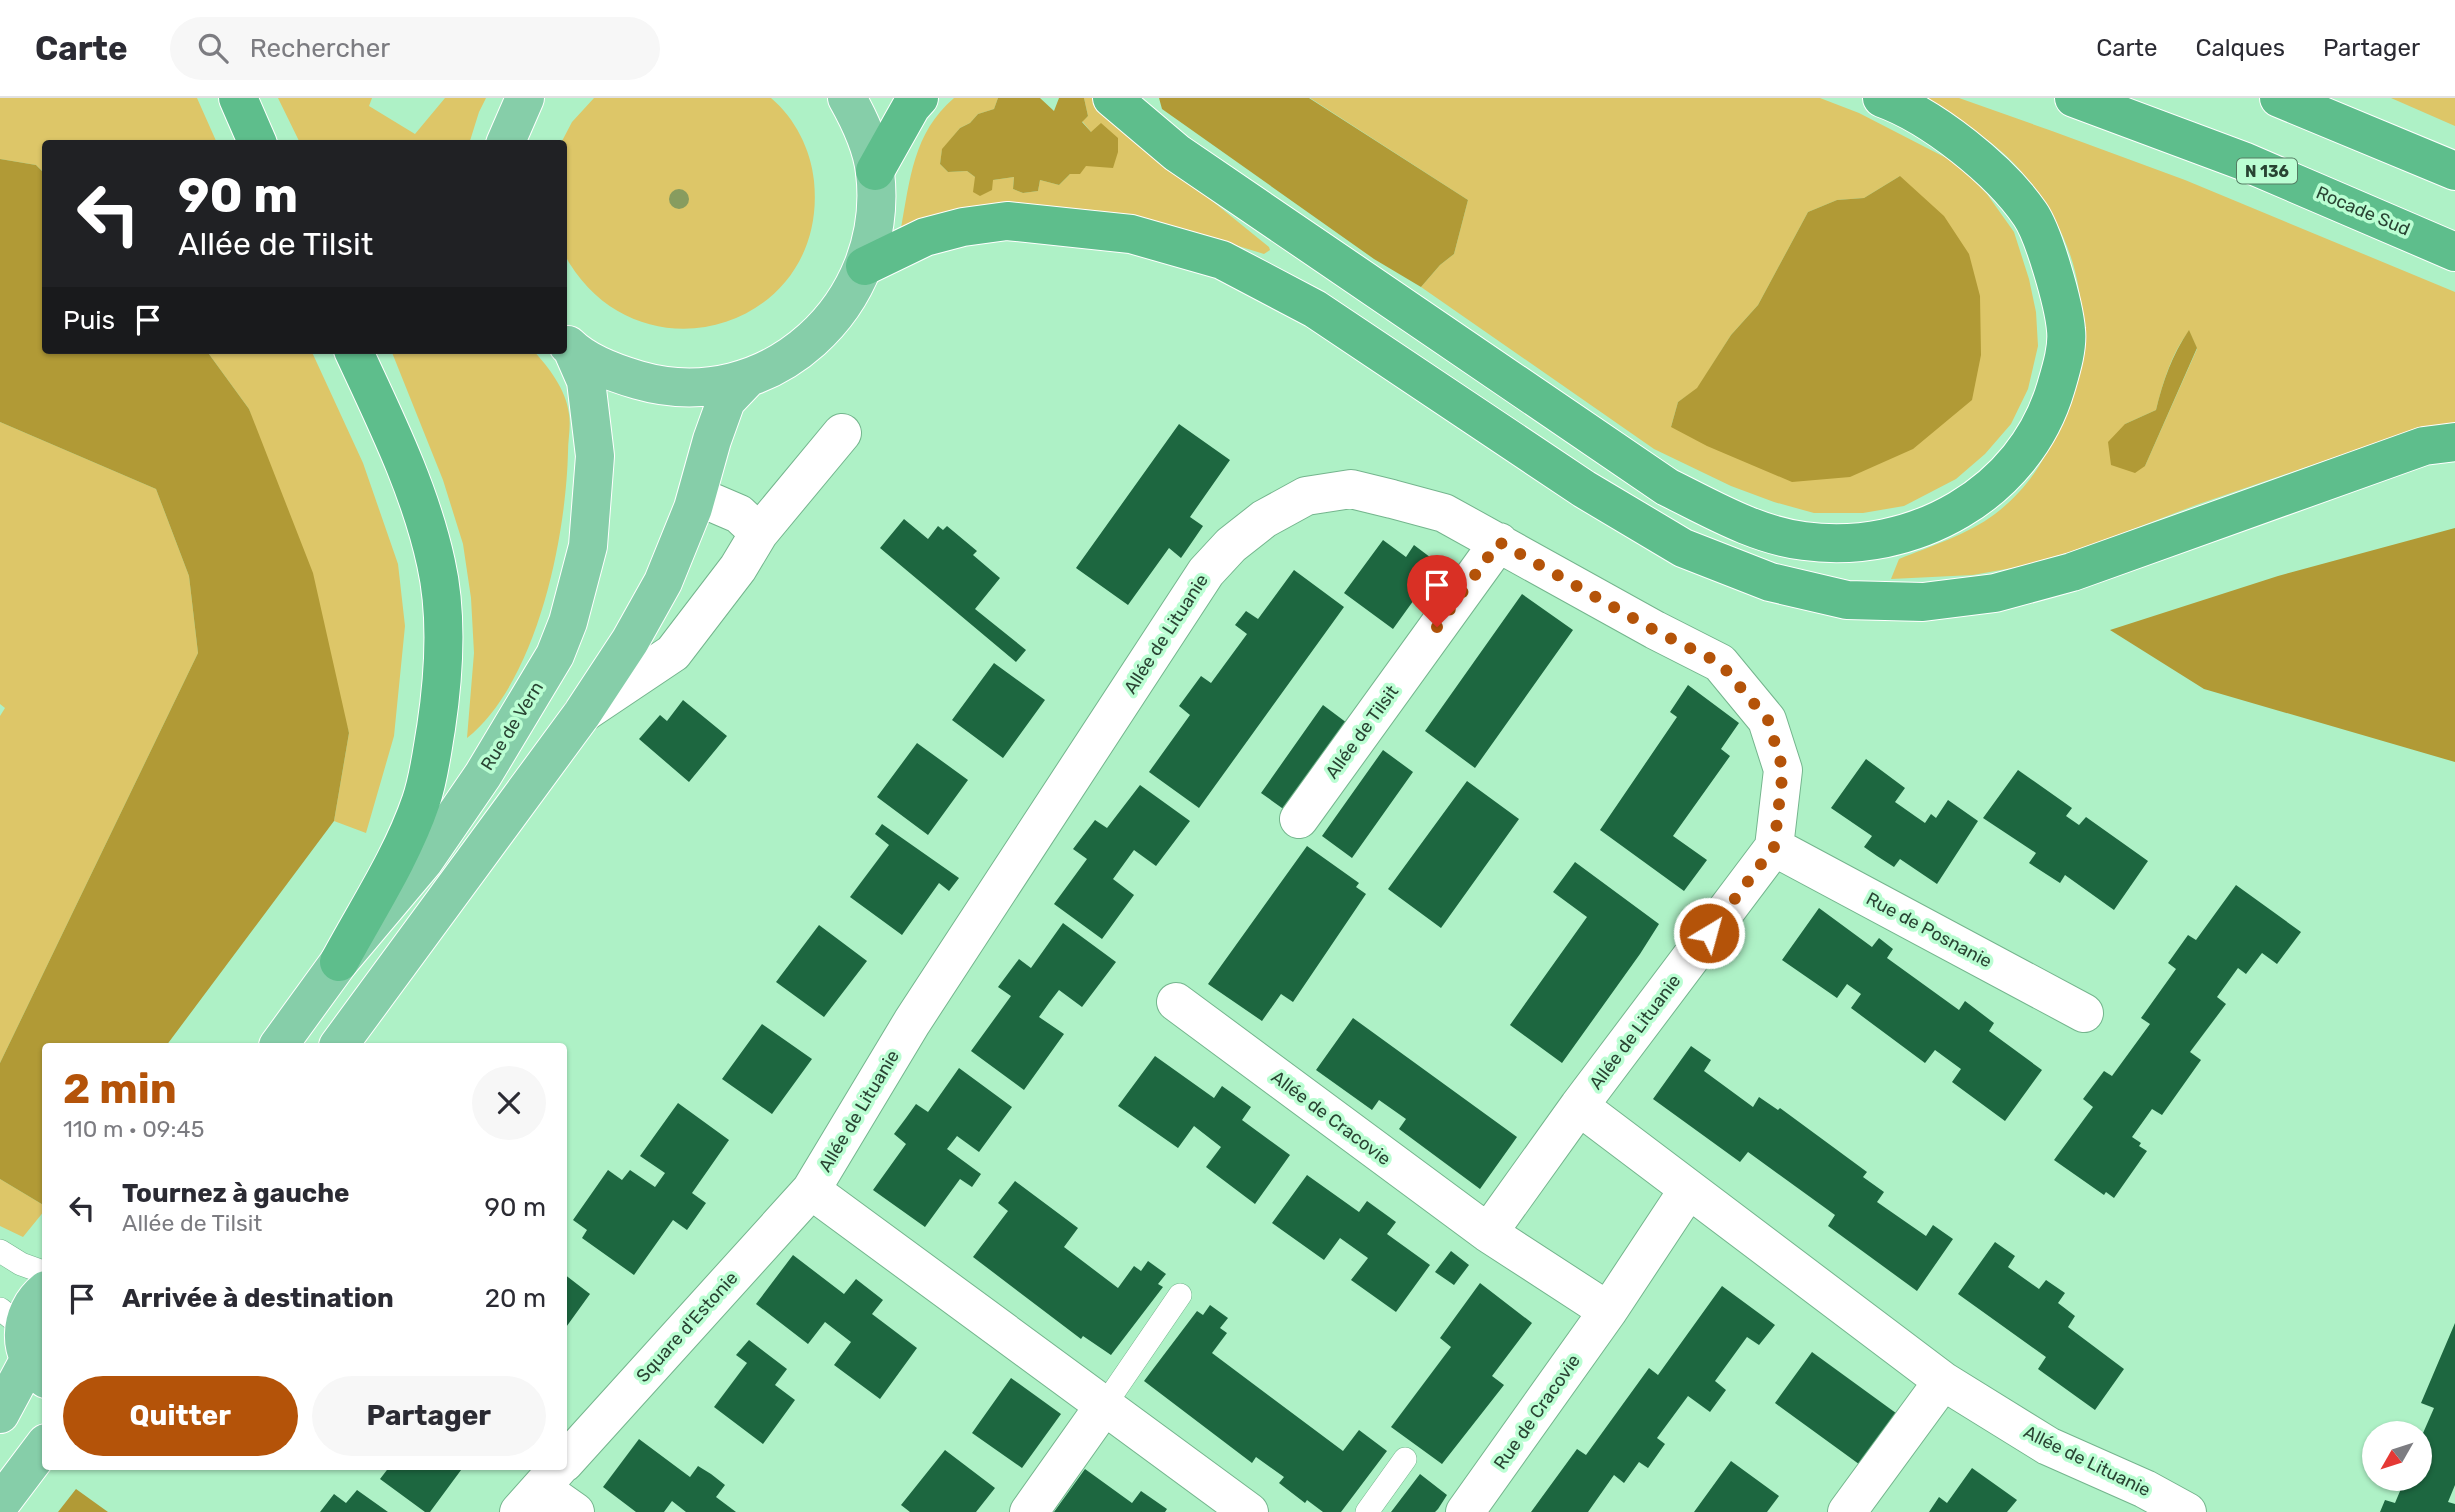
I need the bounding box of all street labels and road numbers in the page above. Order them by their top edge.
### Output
road number: N 136 [2237,158,2297,184]
street label: Rocade Sud [2313,181,2413,241]
street label: Allée de Lituanie [1119,570,1213,698]
street label: Rue de Vern [476,678,548,774]
street label: Allée de Tilsit [1321,681,1403,783]
street label: Rue de Posnanie [1862,888,1996,972]
street label: Allée de Lituanie [1585,970,1685,1094]
street label: Allée de Lituanie [814,1046,904,1176]
street label: Allée de Cracovie [1267,1066,1395,1170]
street label: Square d'Estonie [632,1267,742,1387]
street label: Rue de Cracovie [1489,1350,1585,1474]
street label: Allée de Lituanie [2020,1421,2154,1501]

